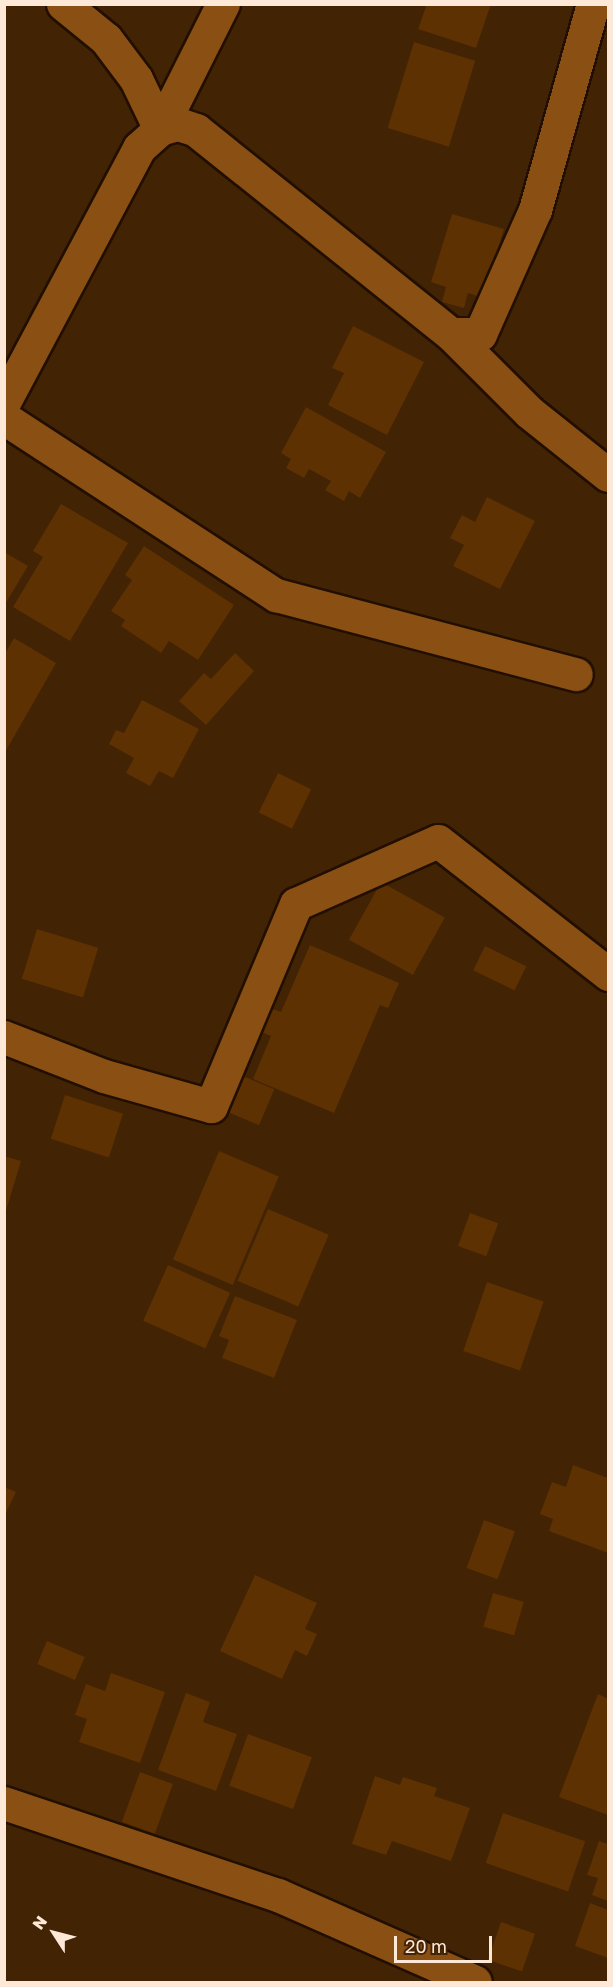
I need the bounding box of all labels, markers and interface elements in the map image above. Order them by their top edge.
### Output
north arrow [24,1903,84,1963]
text: N [28,1912,51,1933]
scale bar [397,1924,494,1962]
text: 20 m [405,1935,447,1957]

